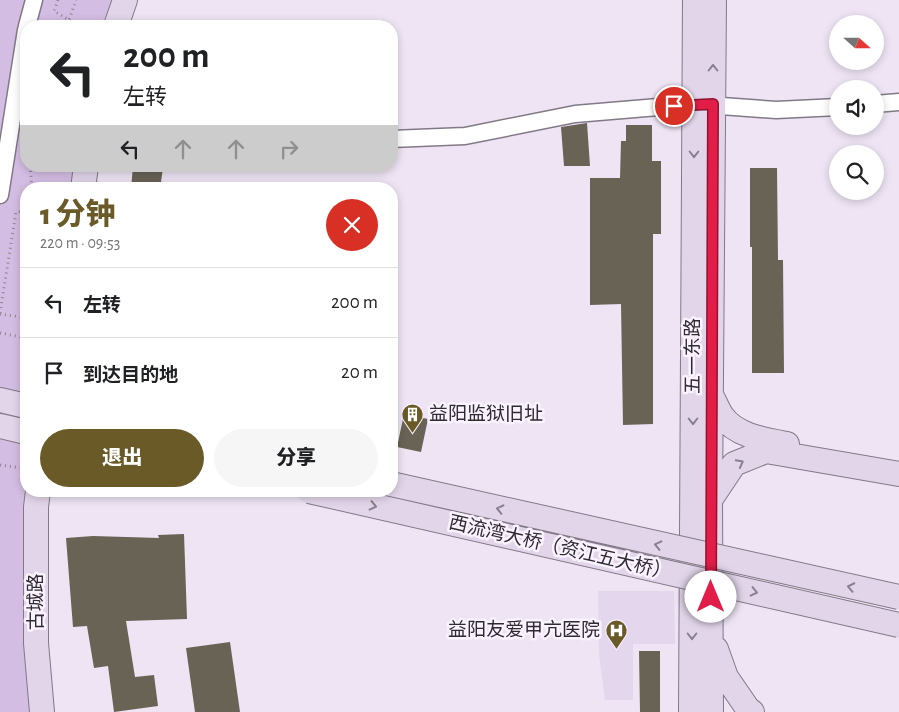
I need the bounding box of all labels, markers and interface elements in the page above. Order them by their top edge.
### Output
north arrow [829,15,884,70]
map controls [829,15,884,200]
text: 200 m [123,39,210,74]
icon: left [40,40,105,105]
one-way arrow [708,64,718,72]
button: sound [829,80,884,135]
pin [653,85,695,127]
text: 左转 [123,86,167,108]
icon: arrive [660,92,688,120]
icon: left [116,135,144,163]
icon: ahead [169,135,197,163]
icon: ahead [222,135,250,163]
icon: right [275,135,303,163]
button: search [829,145,884,200]
one-way arrow [689,150,699,158]
button: close [326,199,378,251]
text: 1 分钟 [40,200,115,230]
text: 220 m · 09:53 [40,235,120,251]
icon: left [40,289,68,317]
text: 200 m [331,293,378,312]
text: 左转 [83,296,121,315]
street label: 五一东路 [682,318,703,394]
icon: arrive [40,359,68,387]
text: 20 m [341,363,378,382]
text: 到达目的地 [83,366,178,385]
building icon: 益阳监狱旧址 [401,402,425,433]
place label: 益阳监狱旧址 [429,404,543,424]
one-way arrow [688,418,698,425]
button: 退出 [40,429,204,487]
button: 分享 [214,429,378,487]
one-way arrow [735,459,744,469]
one-way arrow [369,500,378,511]
one-way arrow [495,504,504,515]
street label: 西流湾大桥（资江五大桥） [447,511,674,583]
one-way arrow [654,540,663,551]
position arrow [684,570,736,622]
street label: 古城路 [26,573,46,631]
one-way arrow [847,582,856,593]
one-way arrow [749,586,758,597]
hospital icon: 益阳友爱甲亢医院 [604,618,628,649]
place label: 益阳友爱甲亢医院 [448,619,600,640]
one-way arrow [687,632,697,640]

